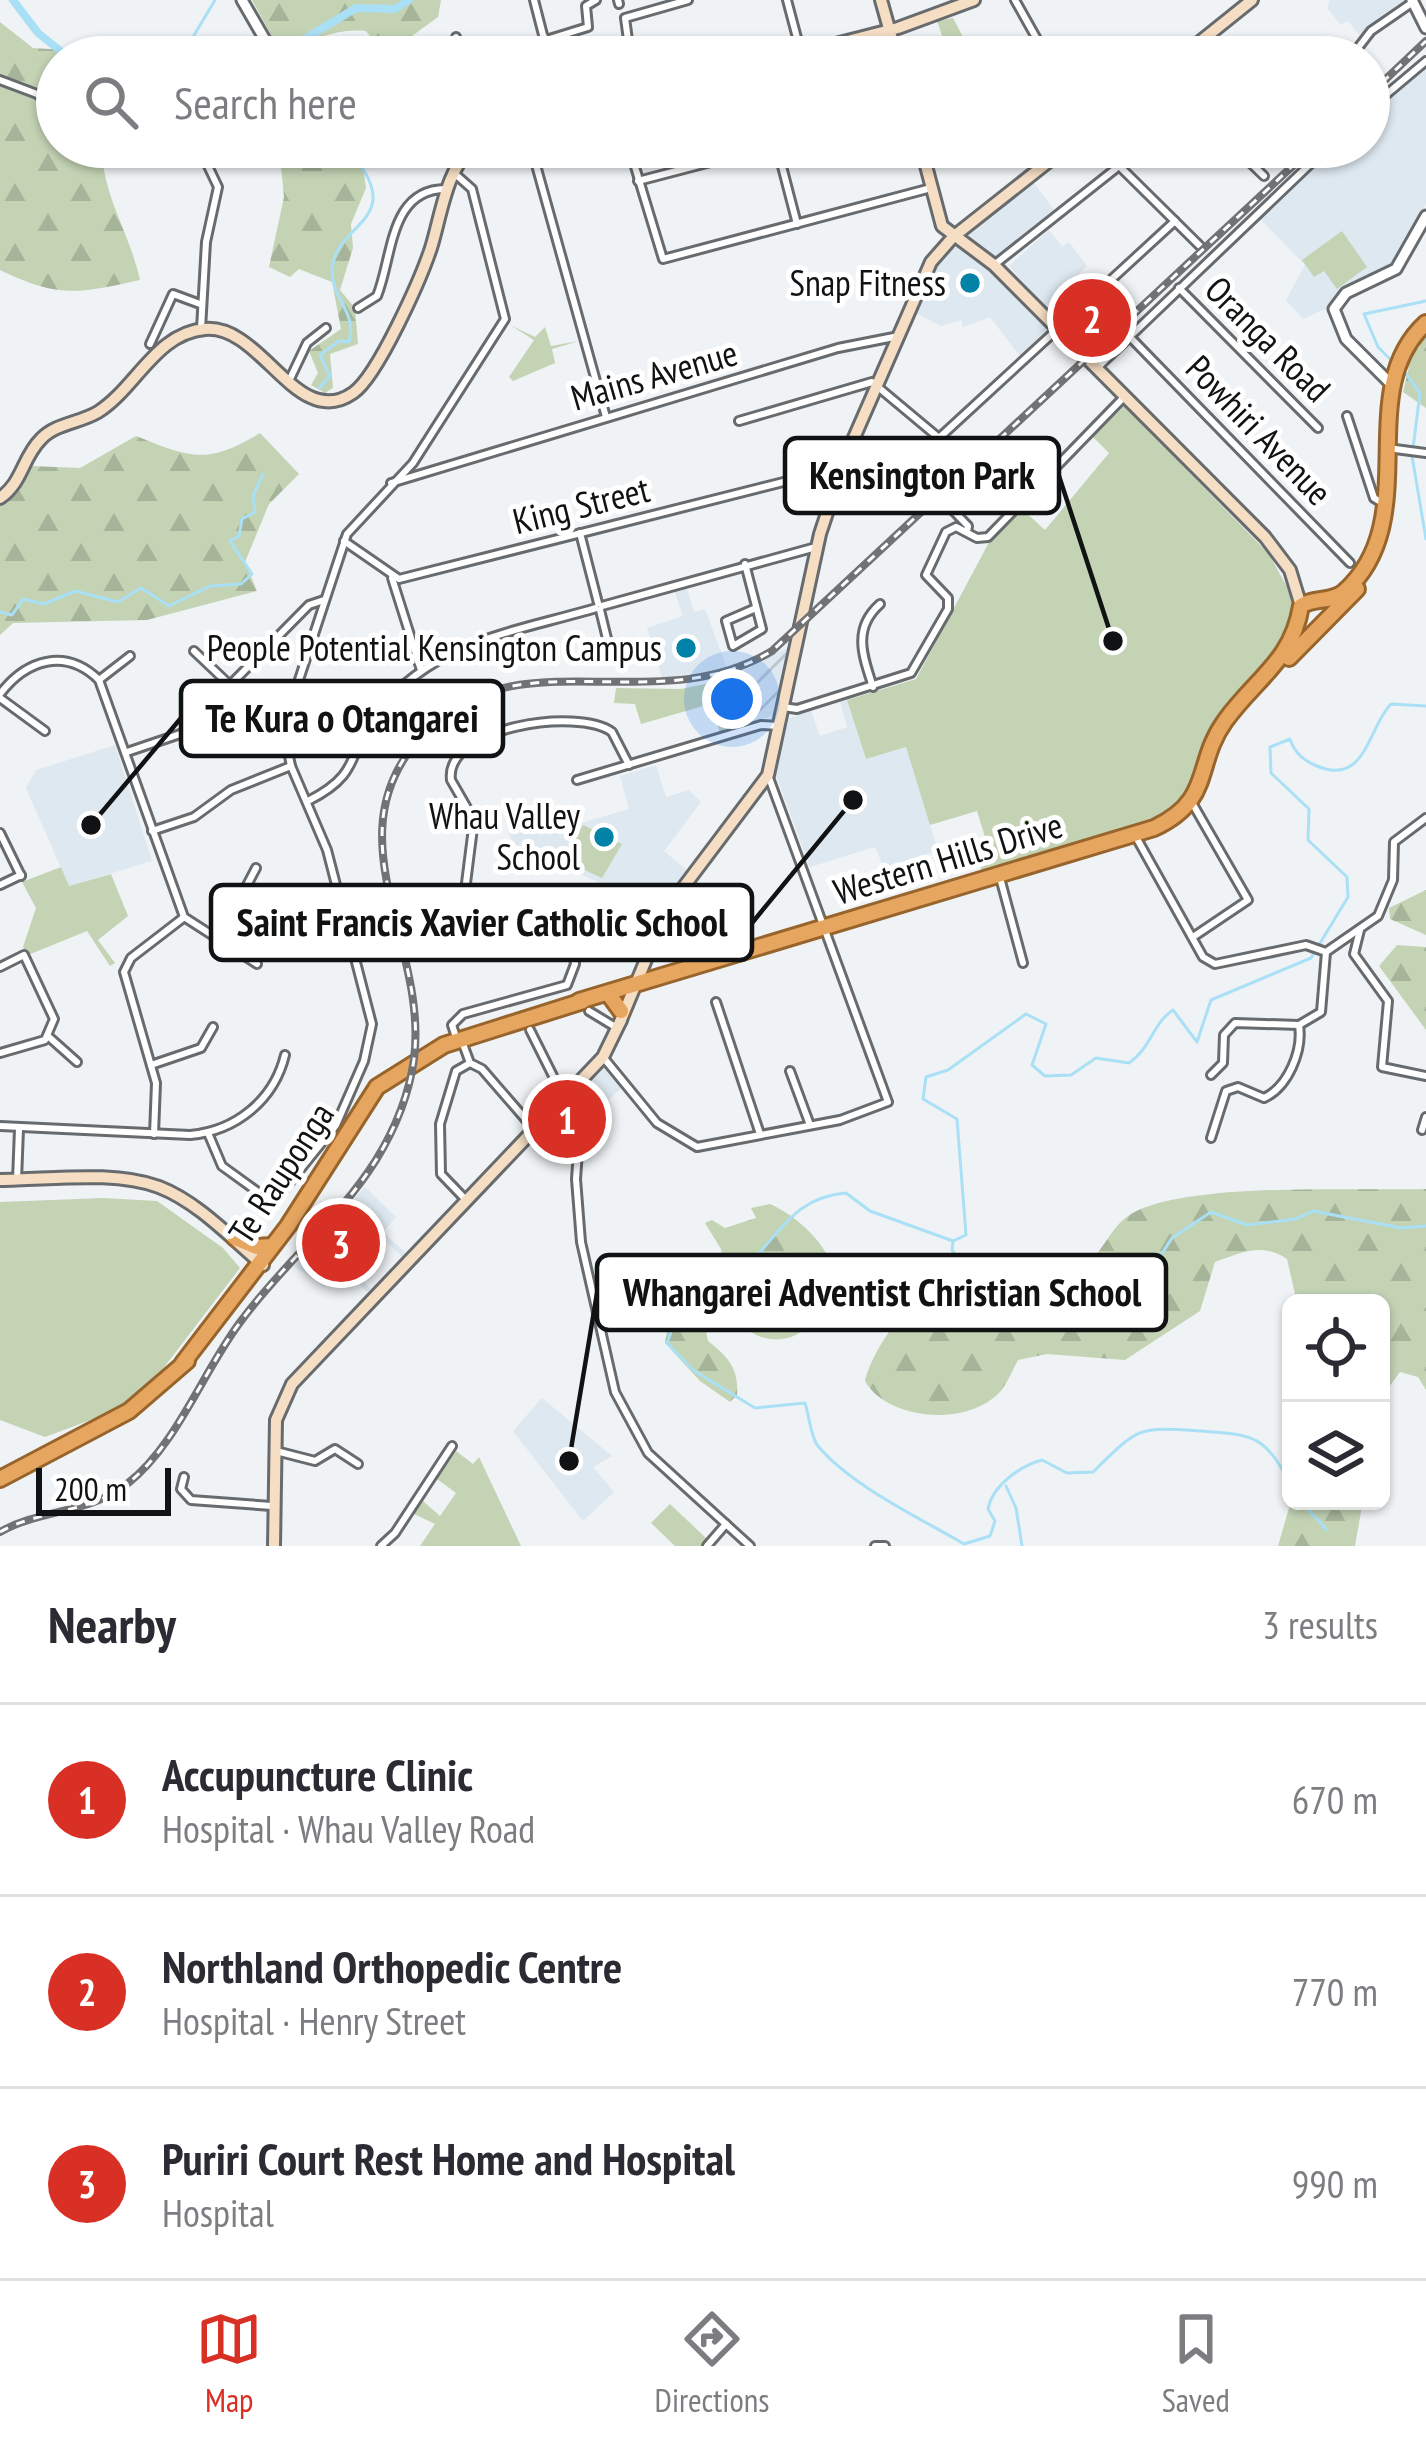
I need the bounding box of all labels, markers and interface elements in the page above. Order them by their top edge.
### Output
search box [36,36,1390,168]
icon: search [78,69,144,135]
text: Search here [174,73,357,131]
place label: Snap Fitness [790,259,946,306]
street label: Oranga Road [1196,266,1341,411]
marker: Snap Fitness [957,270,983,296]
pin: 2 [1053,273,1131,363]
street label: Mains Avenue [565,328,742,421]
street label: Powhiri Avenue [1176,345,1343,515]
callout: Kensington Park [785,438,1059,513]
text: Kensington Park [809,449,1036,500]
street label: King Street [508,465,654,544]
place label: People Potential Kensington Campus [207,624,662,671]
marker: People Potential Kensington Campus [673,635,699,661]
your location [702,669,762,729]
callout: Te Kura o Otangarei [181,681,503,756]
text: Te Kura o Otangarei [205,692,479,743]
place label: Whau Valley School [429,792,581,880]
street label: Western Hills Drive [828,800,1068,915]
marker: Whau Valley School [591,824,617,850]
callout: Saint Francis Xavier Catholic School [211,885,752,960]
text: Saint Francis Xavier Catholic School [237,896,728,947]
pin: 1 [528,1074,606,1164]
street label: Te Rauponga [218,1093,344,1252]
pin: 3 [302,1198,380,1288]
callout: Whangarei Adventist Christian School [597,1255,1166,1330]
text: Whangarei Adventist Christian School [622,1266,1142,1317]
map controls [1282,1294,1390,1510]
button: locate [1282,1294,1390,1402]
button: layers [1282,1402,1390,1510]
scale bar [36,1462,171,1515]
text: 200 m [54,1467,127,1510]
text: Nearby [48,1591,176,1657]
text: 3 results [1262,1599,1378,1650]
text: Accupuncture Clinic [162,1745,473,1803]
text: 1 [78,1774,96,1825]
text: 670 m [1292,1774,1378,1825]
text: Hospital · Whau Valley Road [162,1803,535,1854]
text: Northland Orthopedic Centre [162,1937,622,1995]
text: 2 [78,1966,96,2017]
text: 770 m [1292,1966,1378,2017]
text: Hospital · Henry Street [162,1995,466,2046]
text: Puriri Court Rest Home and Hospital [162,2129,735,2187]
text: 3 [78,2158,96,2209]
text: 990 m [1292,2158,1378,2209]
text: Hospital [162,2187,274,2238]
tab: Map [196,2306,262,2421]
tab: Directions [655,2306,769,2421]
tab: Saved [1162,2306,1230,2421]

